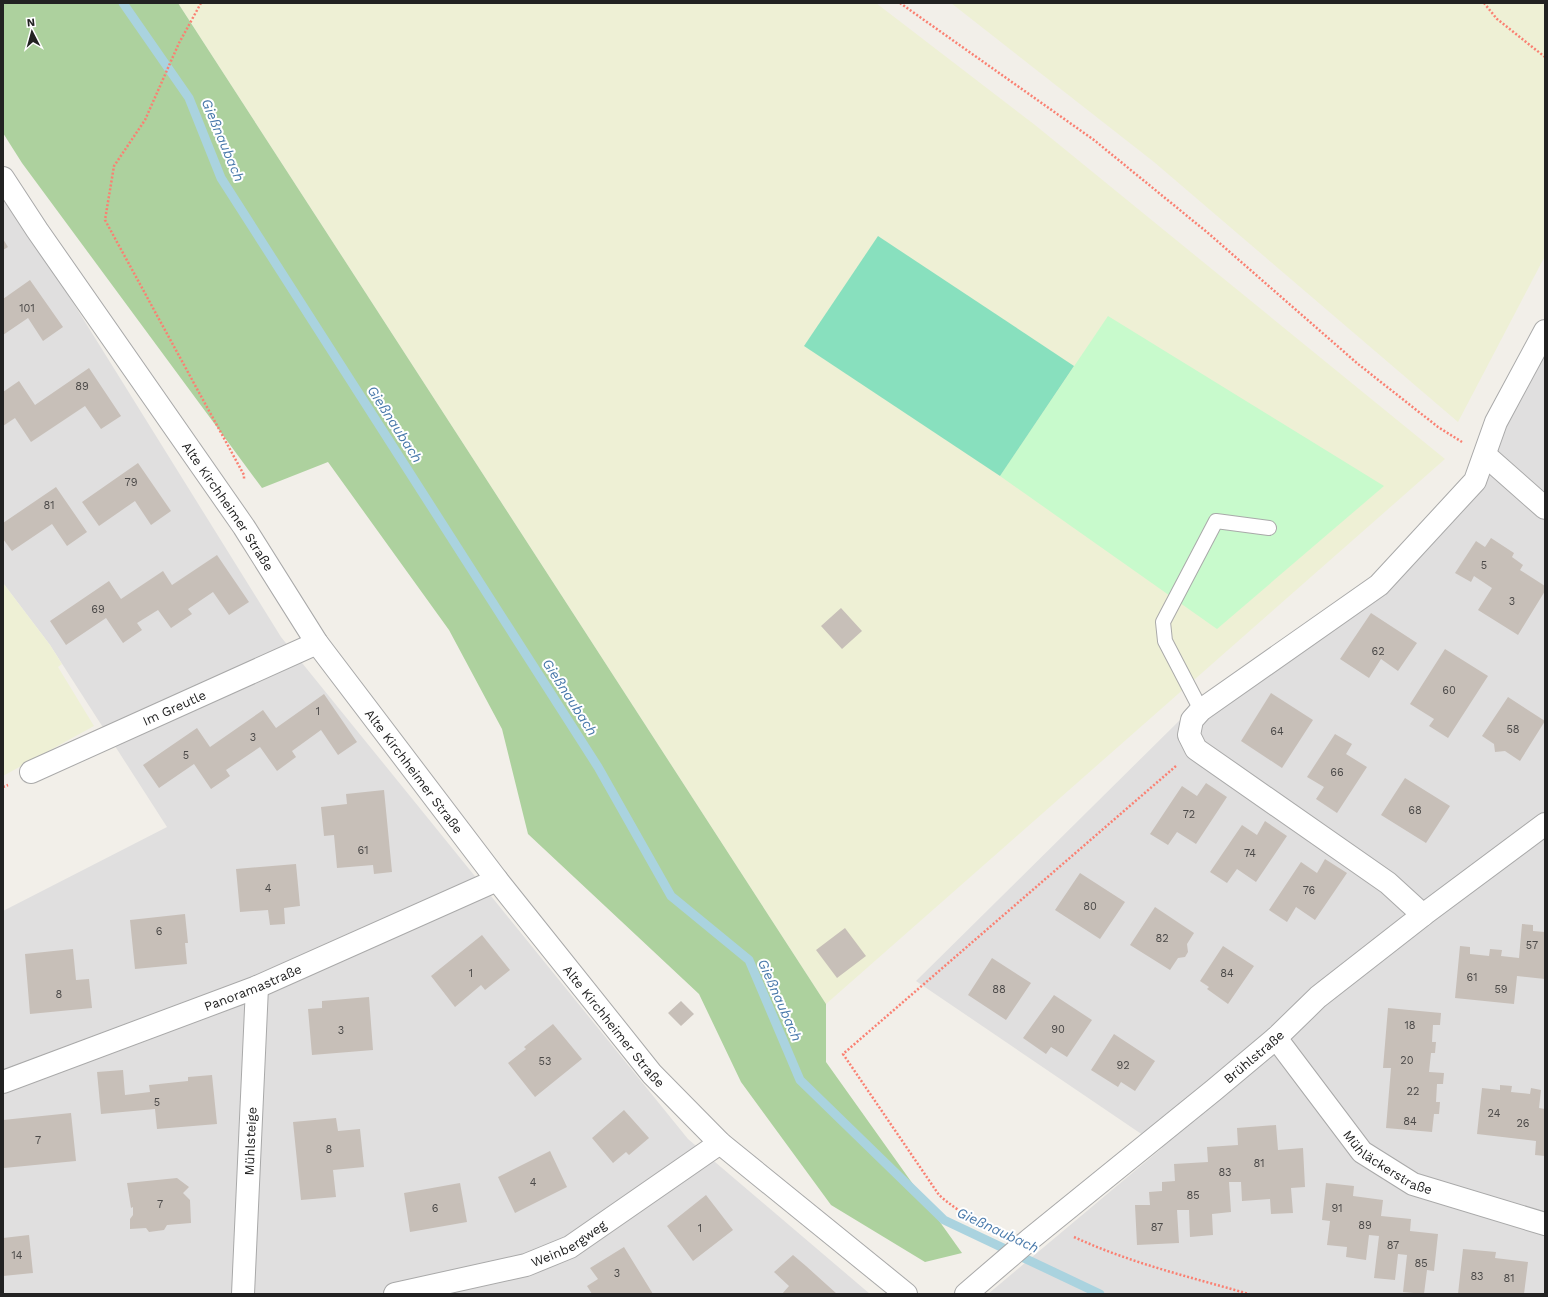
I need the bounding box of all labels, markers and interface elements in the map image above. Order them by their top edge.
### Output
north arrow [12,12,52,52]
text: N [26,16,36,29]
water label: Gießnaubach [198,96,248,184]
house number: 101 [19,302,35,315]
house number: 89 [75,380,89,393]
water label: Gießnaubach [364,383,426,465]
street label: Alte Kirchheimer Straße [179,439,277,574]
house number: 79 [125,476,138,489]
house number: 81 [43,499,55,512]
house number: 5 [1481,559,1487,572]
house number: 3 [1509,595,1515,608]
house number: 69 [91,603,105,616]
house number: 62 [1371,645,1385,658]
water label: Gießnaubach [539,656,601,738]
house number: 60 [1442,684,1456,697]
street label: Im Greutle [140,687,208,729]
house number: 1 [316,705,320,718]
street label: Alte Kirchheimer Straße [362,706,466,837]
house number: 58 [1506,723,1520,736]
house number: 64 [1270,725,1284,738]
house number: 3 [250,731,256,744]
house number: 5 [183,749,189,762]
house number: 66 [1330,766,1344,779]
house number: 68 [1408,804,1422,817]
house number: 72 [1183,808,1195,821]
house number: 61 [358,844,368,857]
house number: 74 [1244,847,1256,860]
house number: 4 [265,882,272,895]
house number: 76 [1303,884,1316,897]
house number: 80 [1083,900,1097,913]
house number: 6 [156,925,163,938]
house number: 82 [1155,932,1169,945]
house number: 57 [1526,939,1538,952]
water label: Gießnaubach [755,956,805,1044]
street label: Panoramastraße [202,961,304,1014]
street label: Alte Kirchheimer Straße [560,962,668,1090]
house number: 1 [469,967,473,980]
house number: 84 [1220,967,1234,980]
house number: 61 [1467,971,1477,984]
house number: 88 [992,983,1006,996]
house number: 59 [1494,983,1508,996]
house number: 8 [56,988,63,1001]
house number: 18 [1404,1019,1416,1032]
house number: 90 [1051,1023,1065,1036]
house number: 3 [338,1024,344,1037]
street label: Brühlstraße [1221,1027,1287,1087]
house number: 20 [1400,1054,1414,1067]
house number: 53 [539,1055,551,1068]
house number: 92 [1116,1059,1130,1072]
house number: 22 [1407,1085,1419,1098]
house number: 5 [154,1096,160,1109]
street label: Mühlsteige [241,1106,260,1176]
house number: 24 [1488,1107,1501,1120]
house number: 84 [1403,1115,1417,1128]
house number: 26 [1516,1117,1530,1130]
street label: Mühläckerstraße [1340,1127,1434,1197]
house number: 7 [35,1134,41,1147]
house number: 8 [326,1143,333,1156]
house number: 81 [1253,1157,1265,1170]
house number: 83 [1219,1166,1231,1179]
house number: 4 [530,1176,537,1189]
house number: 85 [1186,1189,1200,1202]
house number: 7 [157,1198,163,1211]
house number: 6 [432,1202,439,1215]
house number: 91 [1331,1202,1343,1215]
water label: Gießnaubach [955,1204,1041,1256]
street label: Weinbergweg [529,1217,609,1270]
house number: 89 [1358,1219,1372,1232]
house number: 87 [1151,1221,1163,1234]
house number: 1 [698,1222,702,1235]
house number: 87 [1387,1239,1399,1252]
house number: 14 [11,1249,23,1262]
house number: 85 [1414,1257,1428,1270]
house number: 3 [614,1267,620,1280]
house number: 83 [1471,1270,1483,1283]
house number: 81 [1503,1272,1515,1285]

